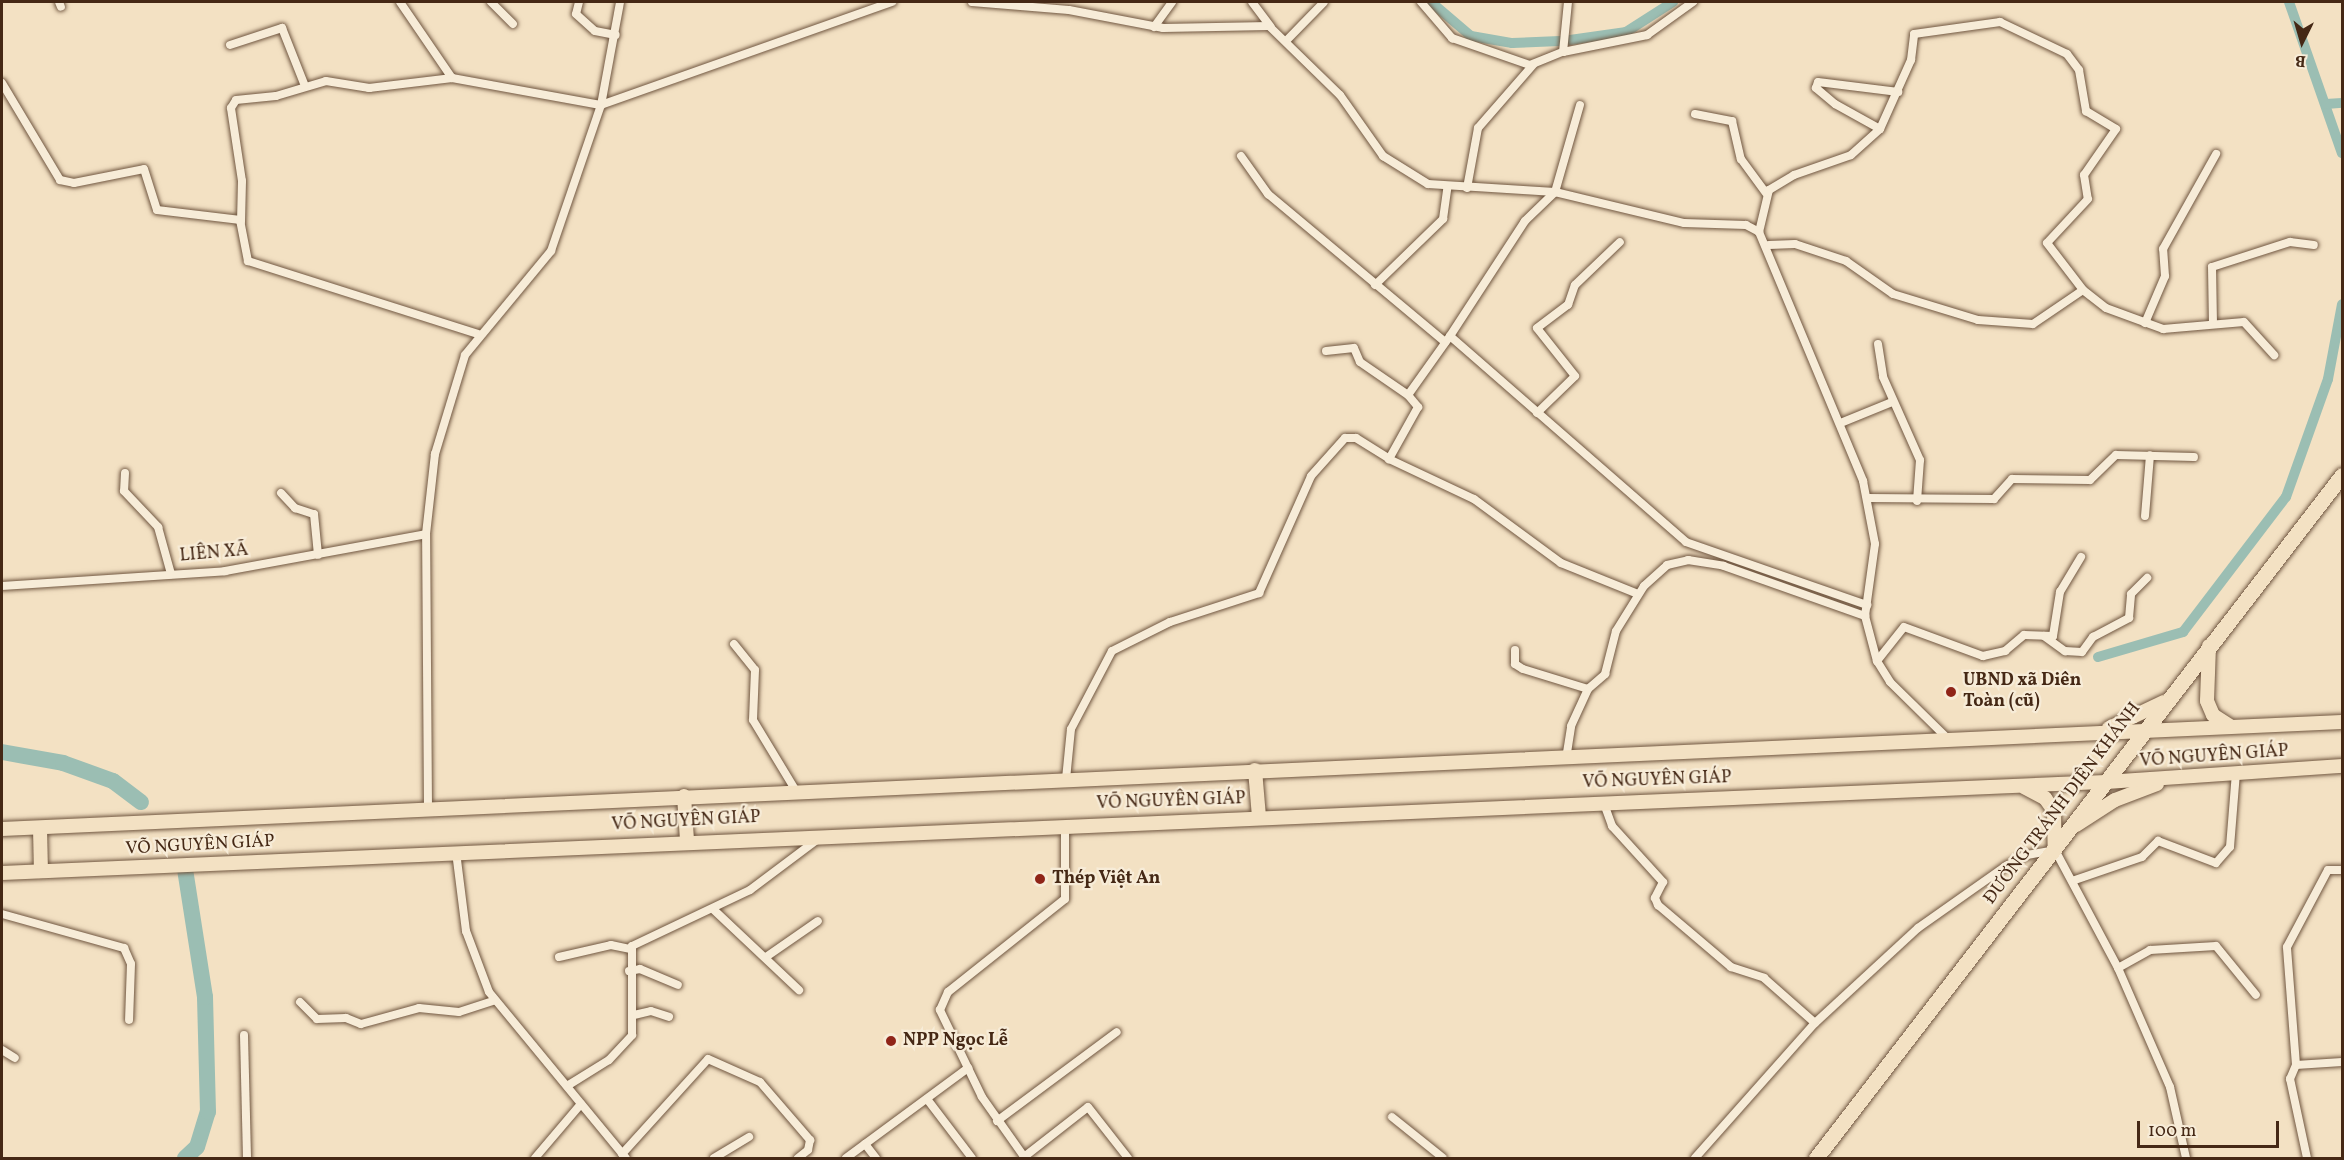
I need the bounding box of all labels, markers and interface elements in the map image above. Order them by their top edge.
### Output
north arrow [2272,12,2332,72]
text: B [2294,49,2307,71]
street label: LIÊN XÃ [179,540,249,568]
place label: UBND xã Diên Toàn (cũ) [1963,671,2081,714]
marker: UBND xã Diên Toàn (cũ) [1944,685,1958,699]
street label: ĐƯỜNG TRÁNH DIÊN KHÁNH [1980,699,2146,909]
street label: VÕ NGUYÊN GIÁP [2139,741,2289,773]
street label: VÕ NGUYÊN GIÁP [1582,768,1732,794]
street label: VÕ NGUYÊN GIÁP [1096,789,1246,815]
street label: VÕ NGUYÊN GIÁP [611,807,761,837]
street label: VÕ NGUYÊN GIÁP [125,831,275,861]
place label: Thép Việt An [1052,868,1161,890]
marker: Thép Việt An [1033,872,1047,886]
place label: NPP Ngọc Lễ [903,1030,1008,1052]
marker: NPP Ngọc Lễ [884,1034,898,1048]
scale bar [2140,1109,2282,1147]
text: 100 m [2148,1119,2197,1144]

